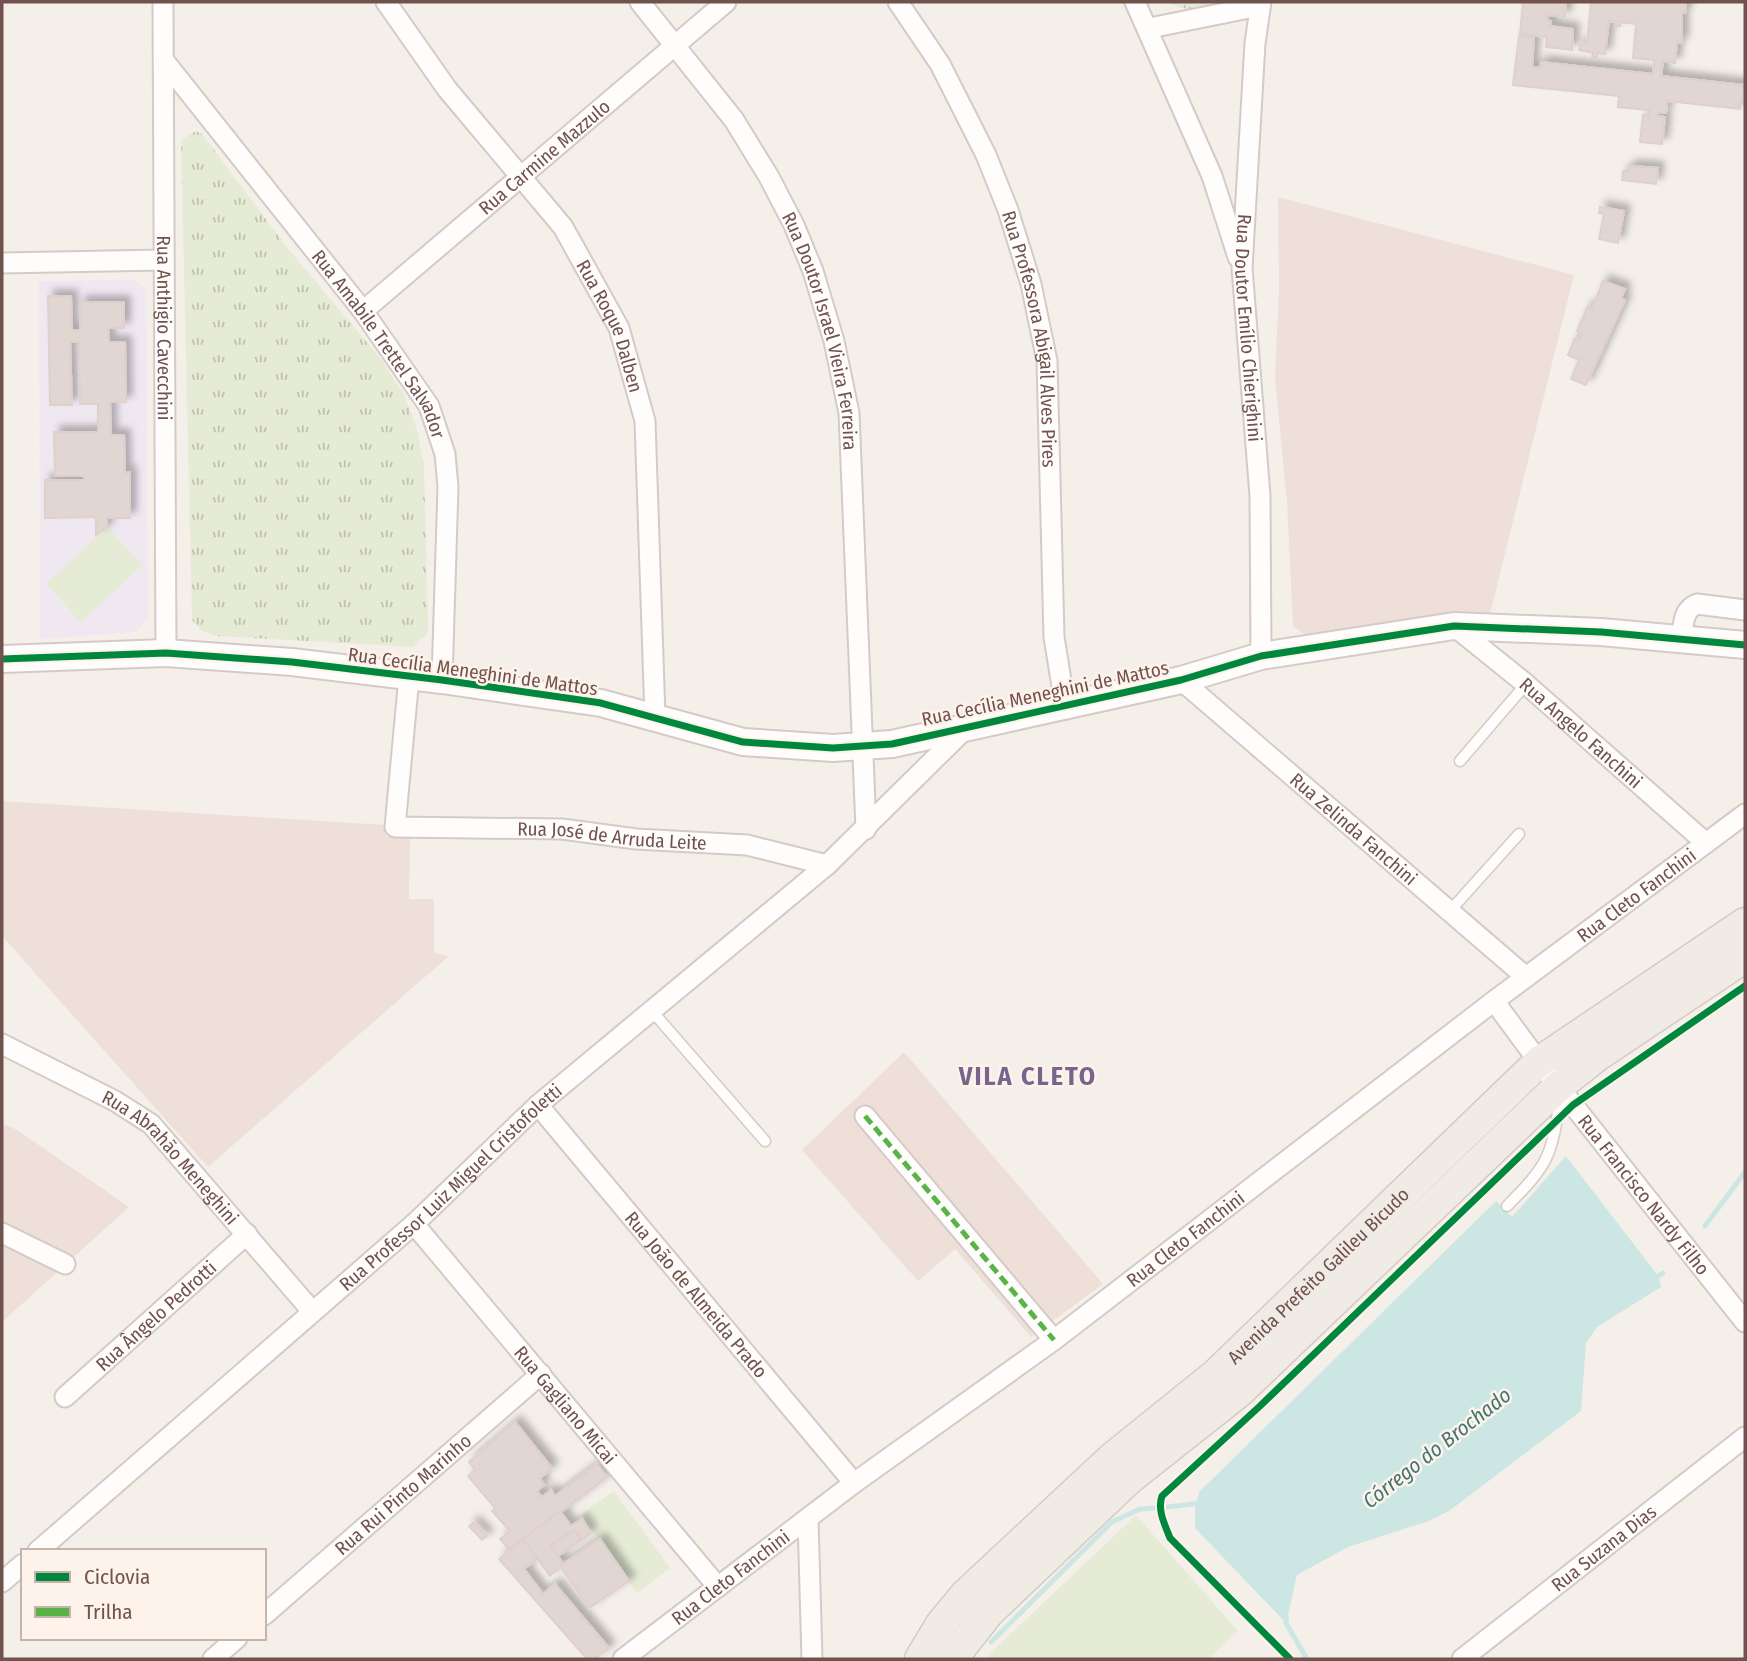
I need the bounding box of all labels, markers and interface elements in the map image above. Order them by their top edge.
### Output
street label: Rua Carmine Mazzulo [474,95,615,219]
street label: Rua Doutor Israel Vieira Ferreira [777,208,862,451]
street label: Rua Professora Abigail Alves Pires [997,208,1061,468]
street label: Rua Doutor Emílio Chierighini [1230,213,1267,443]
street label: Rua Anthigio Cavecchini [152,235,176,421]
street label: Rua Amabile Trettel Salvador [307,245,450,442]
street label: Rua Roque Dalben [571,256,647,395]
street label: Rua Cecília Meneghini de Mattos [347,643,599,700]
street label: Rua Cecília Meneghini de Mattos [920,656,1171,731]
street label: Rua Angelo Fanchini [1515,673,1647,793]
street label: Rua Zelinda Fanchini [1285,768,1422,890]
street label: Rua José de Arruda Leite [517,817,707,855]
street label: Rua Cleto Fanchini [1572,844,1700,947]
district label: VILA CLETO [958,1061,1097,1092]
street label: Rua Professor Luiz Miguel Cristofoletti [335,1079,567,1296]
street label: Rua Abrahão Meneghini [98,1085,243,1229]
street label: Rua Francisco Nardy Filho [1573,1110,1714,1280]
street label: Avenida Prefeito Galileu Bicudo [1223,1183,1414,1369]
street label: Rua Cleto Fanchini [1122,1187,1249,1292]
street label: Rua João de Almeida Prado [620,1207,772,1383]
street label: Rua Ângelo Pedrotti [91,1256,221,1376]
street label: Rua Gagliano Micai [509,1342,621,1469]
water label: Córrego do Brochado [1358,1382,1516,1514]
street label: Rua Rui Pinto Marinho [330,1429,476,1560]
street label: Rua Suzana Dias [1547,1500,1661,1597]
street label: Rua Cleto Fanchini [667,1525,794,1630]
legend [21,1549,266,1640]
text: Ciclovia [84,1564,150,1590]
text: Trilha [84,1599,133,1625]

